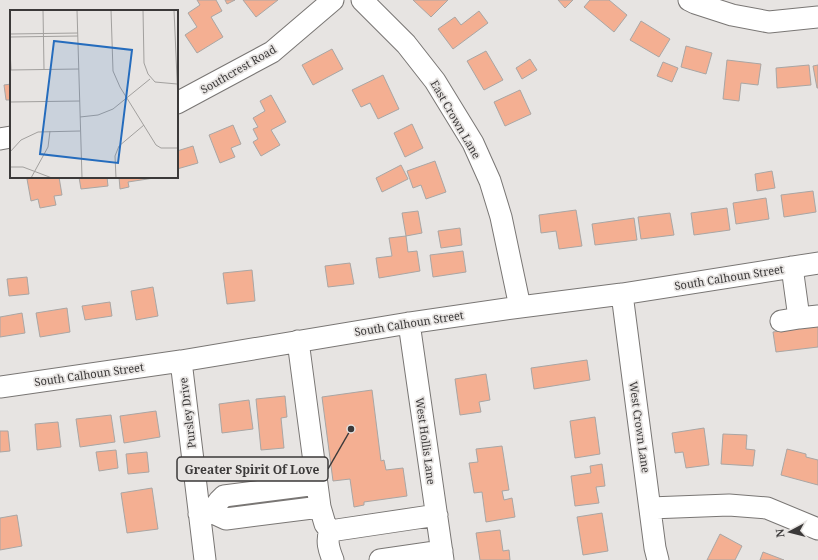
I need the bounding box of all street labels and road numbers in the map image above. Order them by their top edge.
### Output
street label: Southcrest Road [198,41,279,97]
street label: East Crown Lane [427,77,485,161]
street label: South Calhoun Street [673,261,785,293]
street label: South Calhoun Street [353,307,465,339]
street label: South Calhoun Street [33,359,145,389]
street label: Pursley Drive [175,377,199,449]
street label: West Crown Lane [626,380,654,474]
street label: West Hollis Lane [412,397,440,486]

